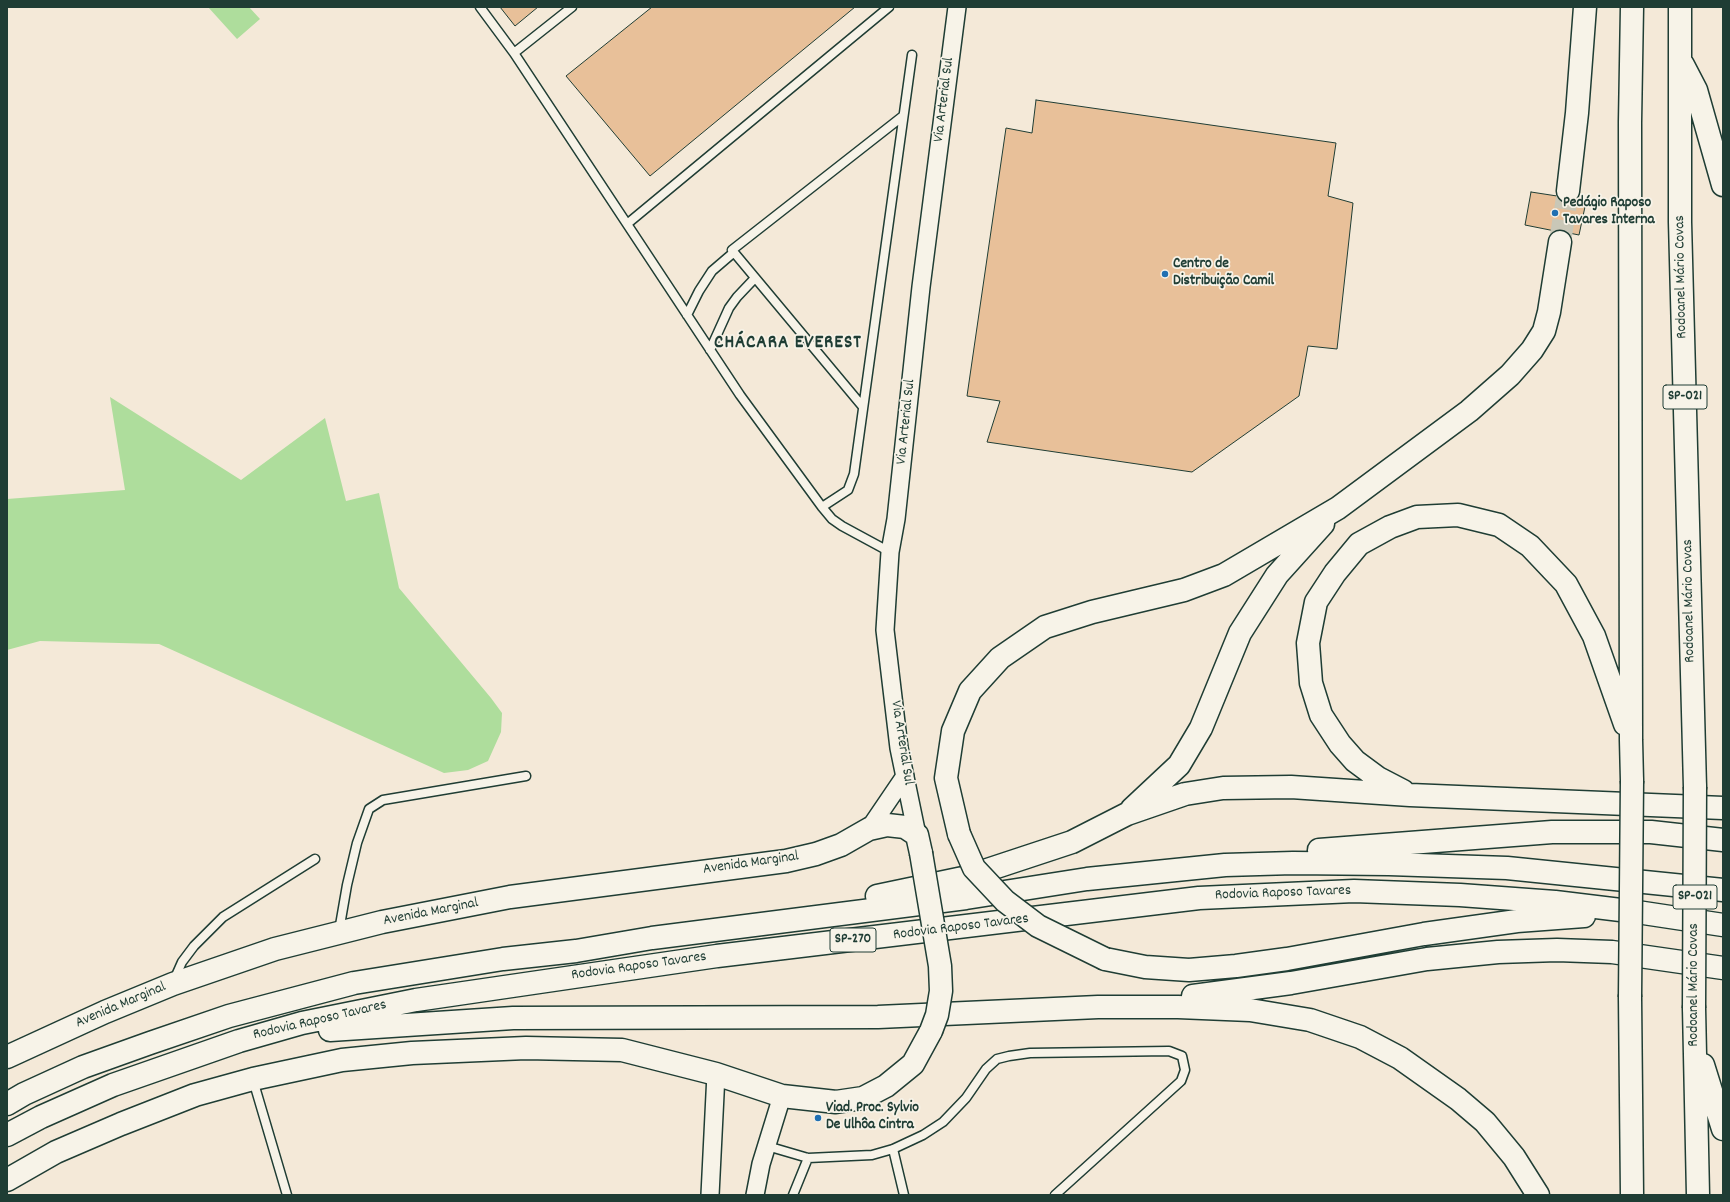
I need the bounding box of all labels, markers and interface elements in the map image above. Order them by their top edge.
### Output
street label: Via Arterial Sul [931,57,959,143]
place label: Pedágio Raposo Tavares Interna [1563,195,1654,230]
marker: Pedágio Raposo Tavares Interna [1550,208,1560,218]
street label: Rodoanel Mário Covas [1672,215,1692,339]
place label: Centro de Distribuição Camil [1173,256,1274,291]
marker: Centro de Distribuição Camil [1160,269,1170,279]
district label: CHÁCARA EVEREST [714,333,862,355]
street label: Via Arterial Sul [894,379,920,465]
road number: SP-021 [1663,385,1707,409]
street label: Rodoanel Mário Covas [1680,539,1700,663]
street label: Via Arterial Sul [885,699,917,787]
street label: Avenida Marginal [702,848,800,880]
street label: Rodovia Raposo Tavares [1215,883,1351,905]
road number: SP-021 [1673,885,1717,909]
street label: Avenida Marginal [382,895,480,931]
street label: Rodovia Raposo Tavares [892,911,1030,945]
street label: Rodoanel Mário Covas [1686,923,1704,1047]
road number: SP-270 [830,928,876,952]
street label: Rodovia Raposo Tavares [570,949,708,985]
street label: Avenida Marginal [73,979,169,1033]
street label: Rodovia Raposo Tavares [252,997,388,1045]
place label: Viad. Proc. Sylvio De Ulhôa Cintra [826,1100,919,1135]
marker: Viad. Proc. Sylvio De Ulhôa Cintra [813,1113,823,1123]

